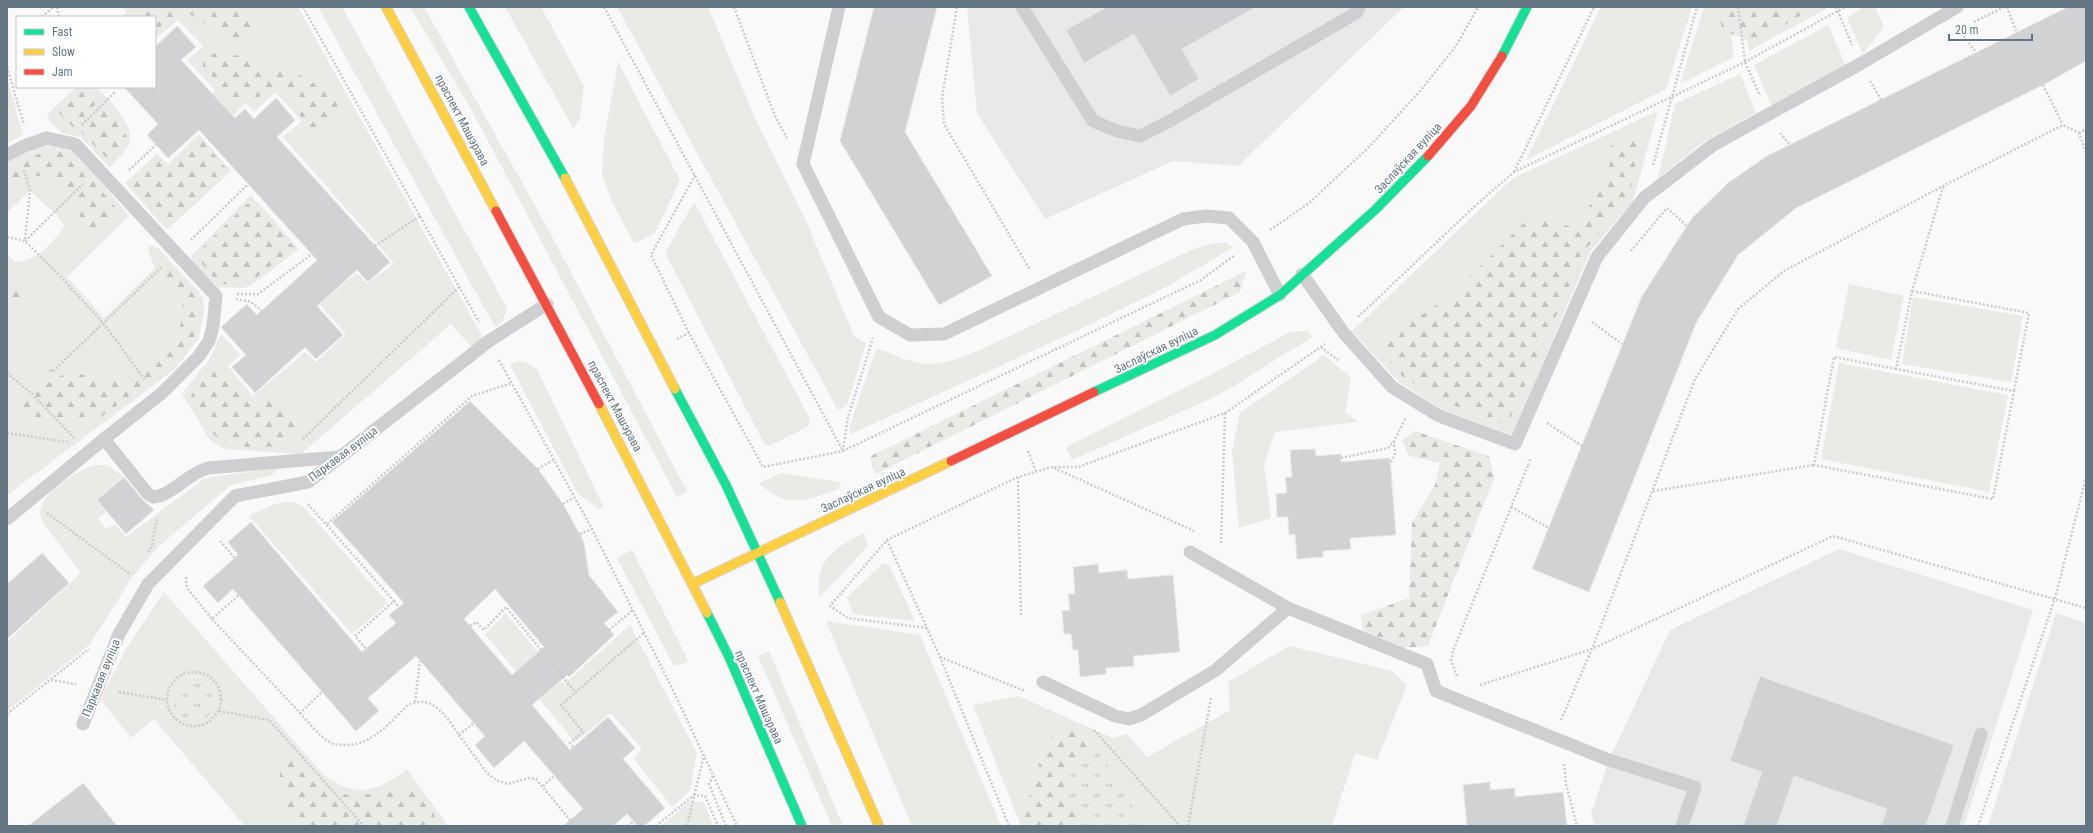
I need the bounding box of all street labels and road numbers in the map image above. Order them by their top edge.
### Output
street label: праспект Машэрава [432,72,492,168]
street label: Заслаўская вуліца [1372,120,1444,196]
street label: Заслаўская вуліца [1112,324,1200,376]
street label: праспект Машэрава [585,358,645,454]
street label: Паркавая вуліца [306,423,380,484]
street label: Заслаўская вуліца [819,464,908,516]
street label: Паркавая вуліца [79,637,123,719]
street label: праспект Машэрава [732,648,786,746]

